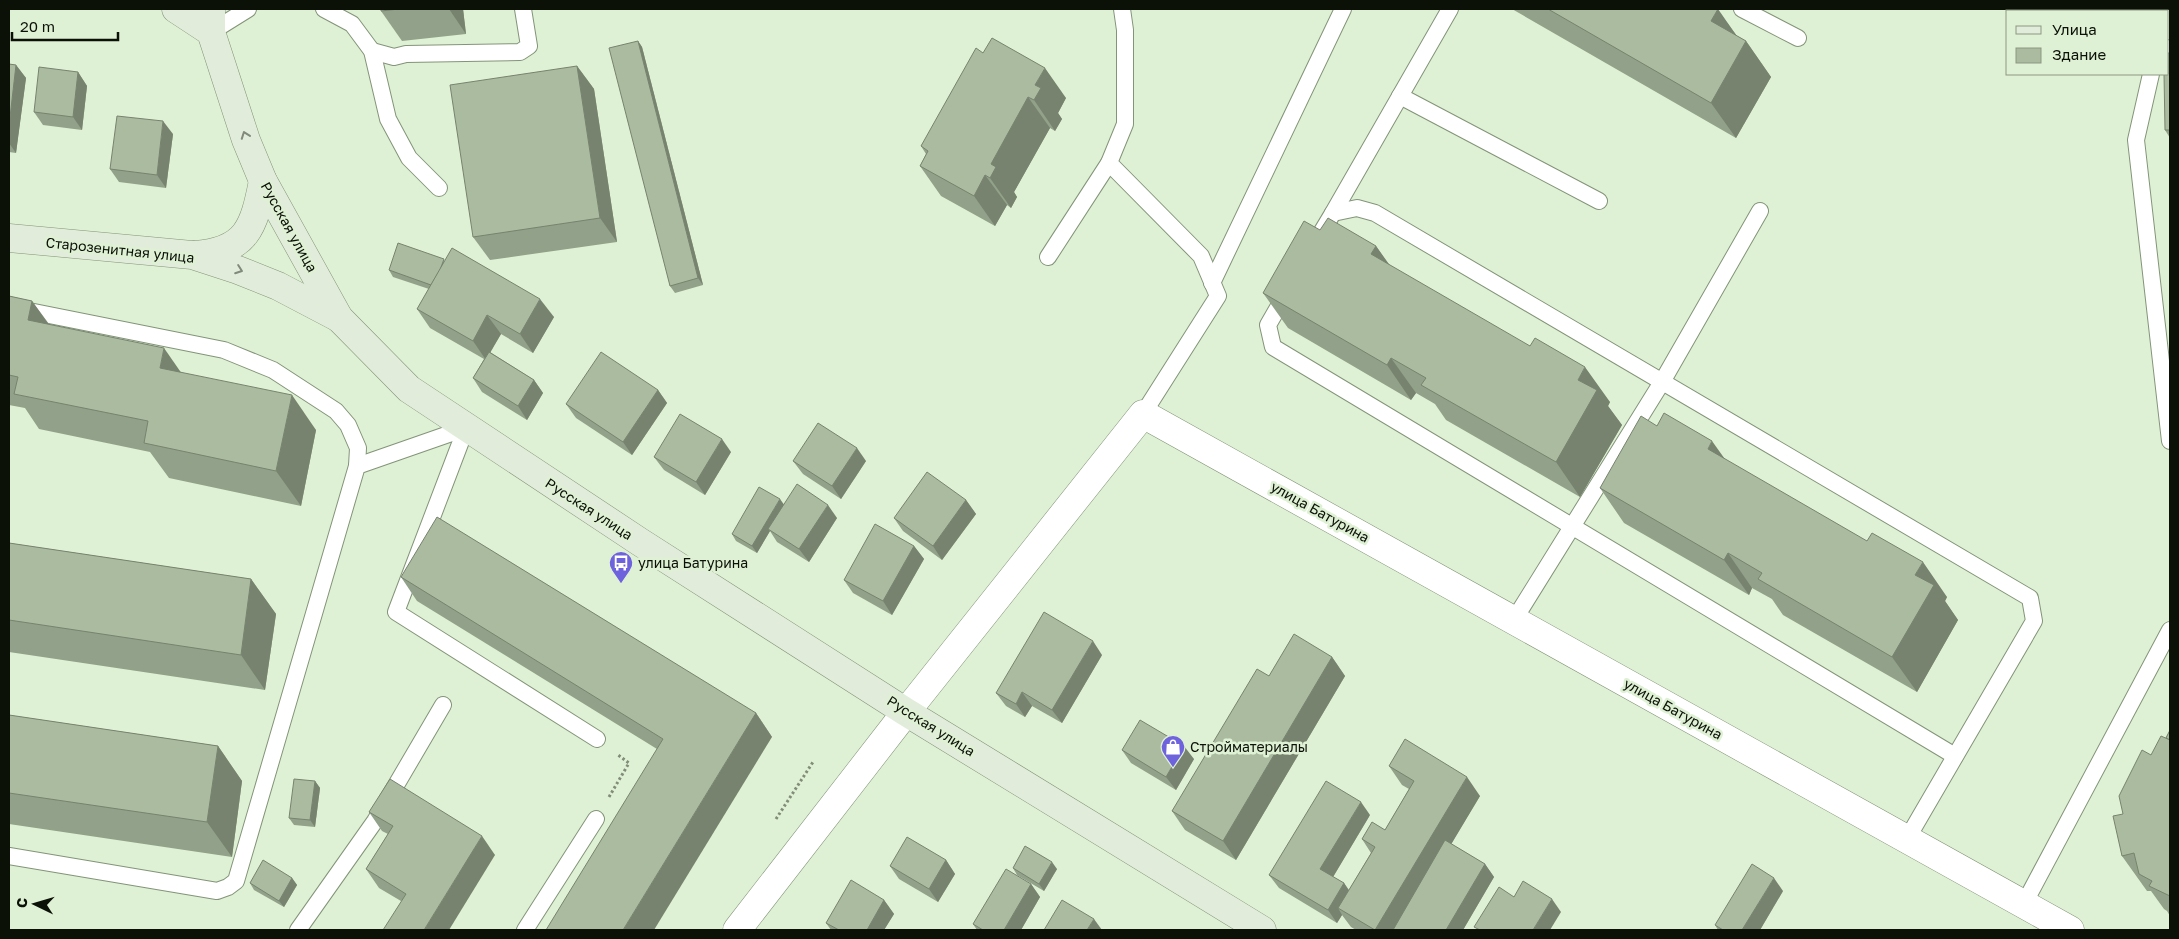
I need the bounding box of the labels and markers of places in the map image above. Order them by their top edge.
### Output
bus stop icon: улица Батурина [608,550,634,584]
place label: улица Батурина [638,554,748,571]
shop icon: Стройматериалы [1160,734,1186,768]
place label: Стройматериалы [1190,738,1308,755]

